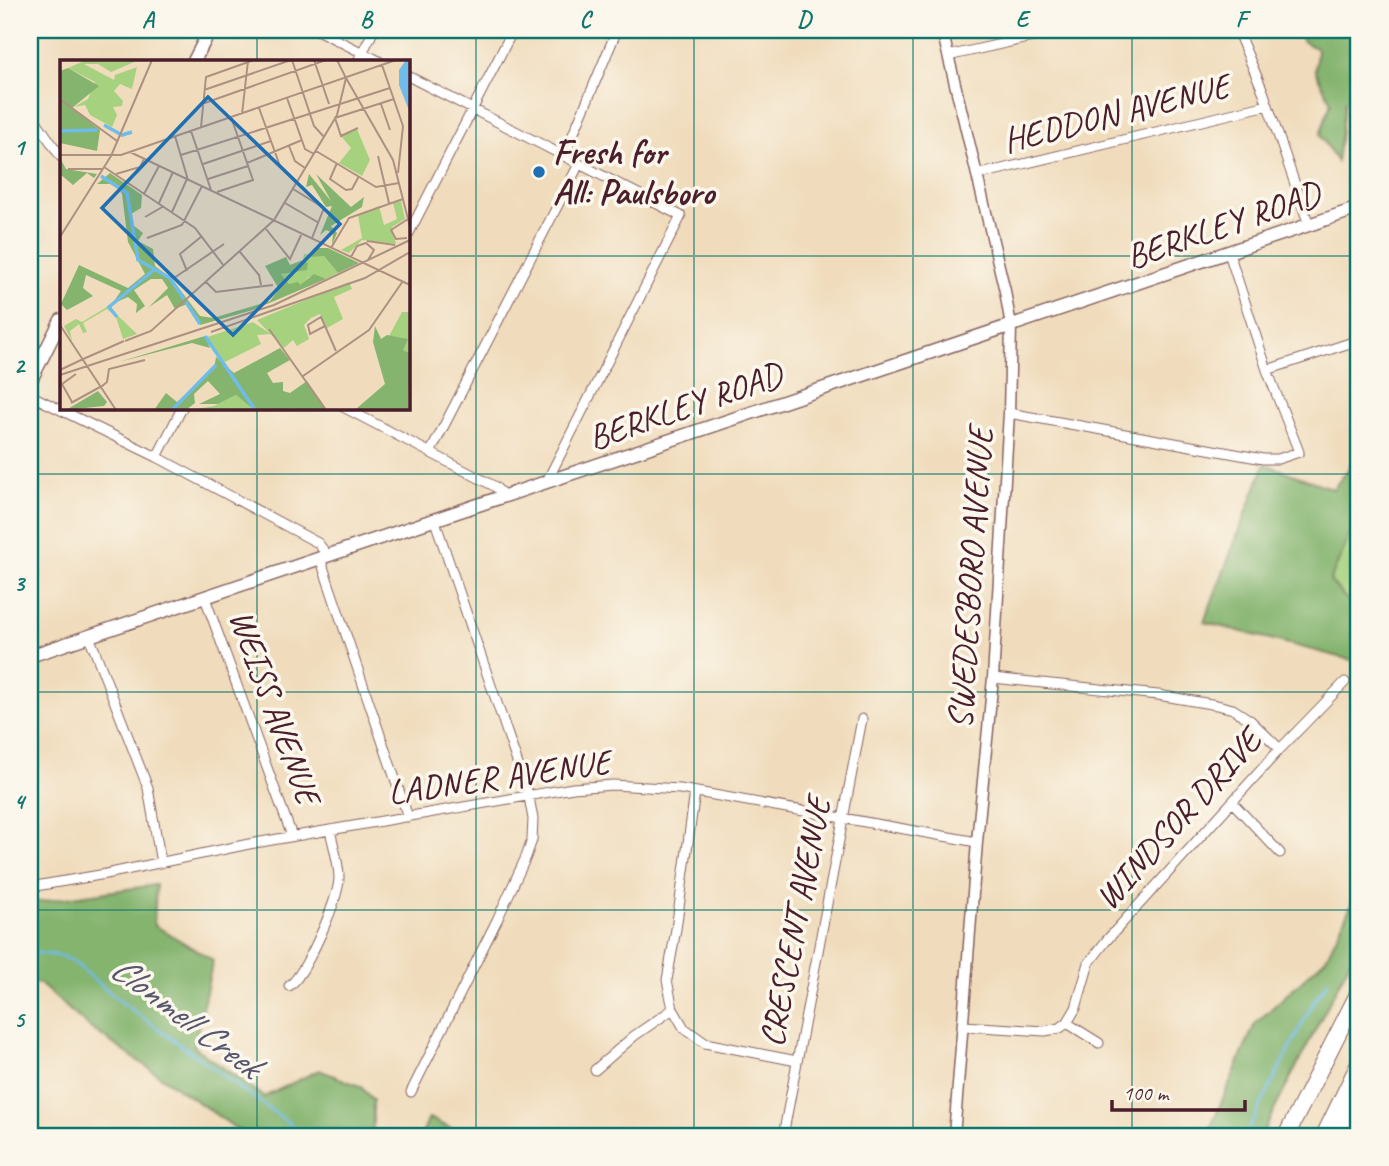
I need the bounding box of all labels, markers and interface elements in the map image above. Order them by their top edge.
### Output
text: A [142,5,156,34]
text: B [360,5,374,34]
text: C [580,5,594,34]
text: D [797,5,813,34]
text: E [1016,5,1032,34]
text: F [1236,5,1252,34]
inset map [60,60,410,410]
street label: HEDDON AVENUE [998,62,1238,163]
place label: Fresh for All: Paulsboro [553,130,717,215]
text: 1 [14,133,27,162]
marker: Fresh for All: Paulsboro [531,164,547,180]
street label: BERKLEY ROAD [1120,170,1328,279]
text: 2 [14,351,27,380]
street label: BERKLEY ROAD [582,351,790,460]
street label: SWEDESBORO AVENUE [937,421,1003,730]
text: 3 [14,569,27,598]
street label: WEISS AVENUE [219,604,333,815]
street label: WINDSOR DRIVE [1085,716,1274,919]
street label: LADNER AVENUE [385,738,618,815]
text: 4 [14,787,27,816]
street label: CRESCENT AVENUE [749,789,842,1050]
water label: Clonmell Creek [102,944,276,1092]
text: 5 [14,1005,26,1034]
scale bar [1112,1068,1246,1112]
text: 100 m [1123,1080,1170,1106]

